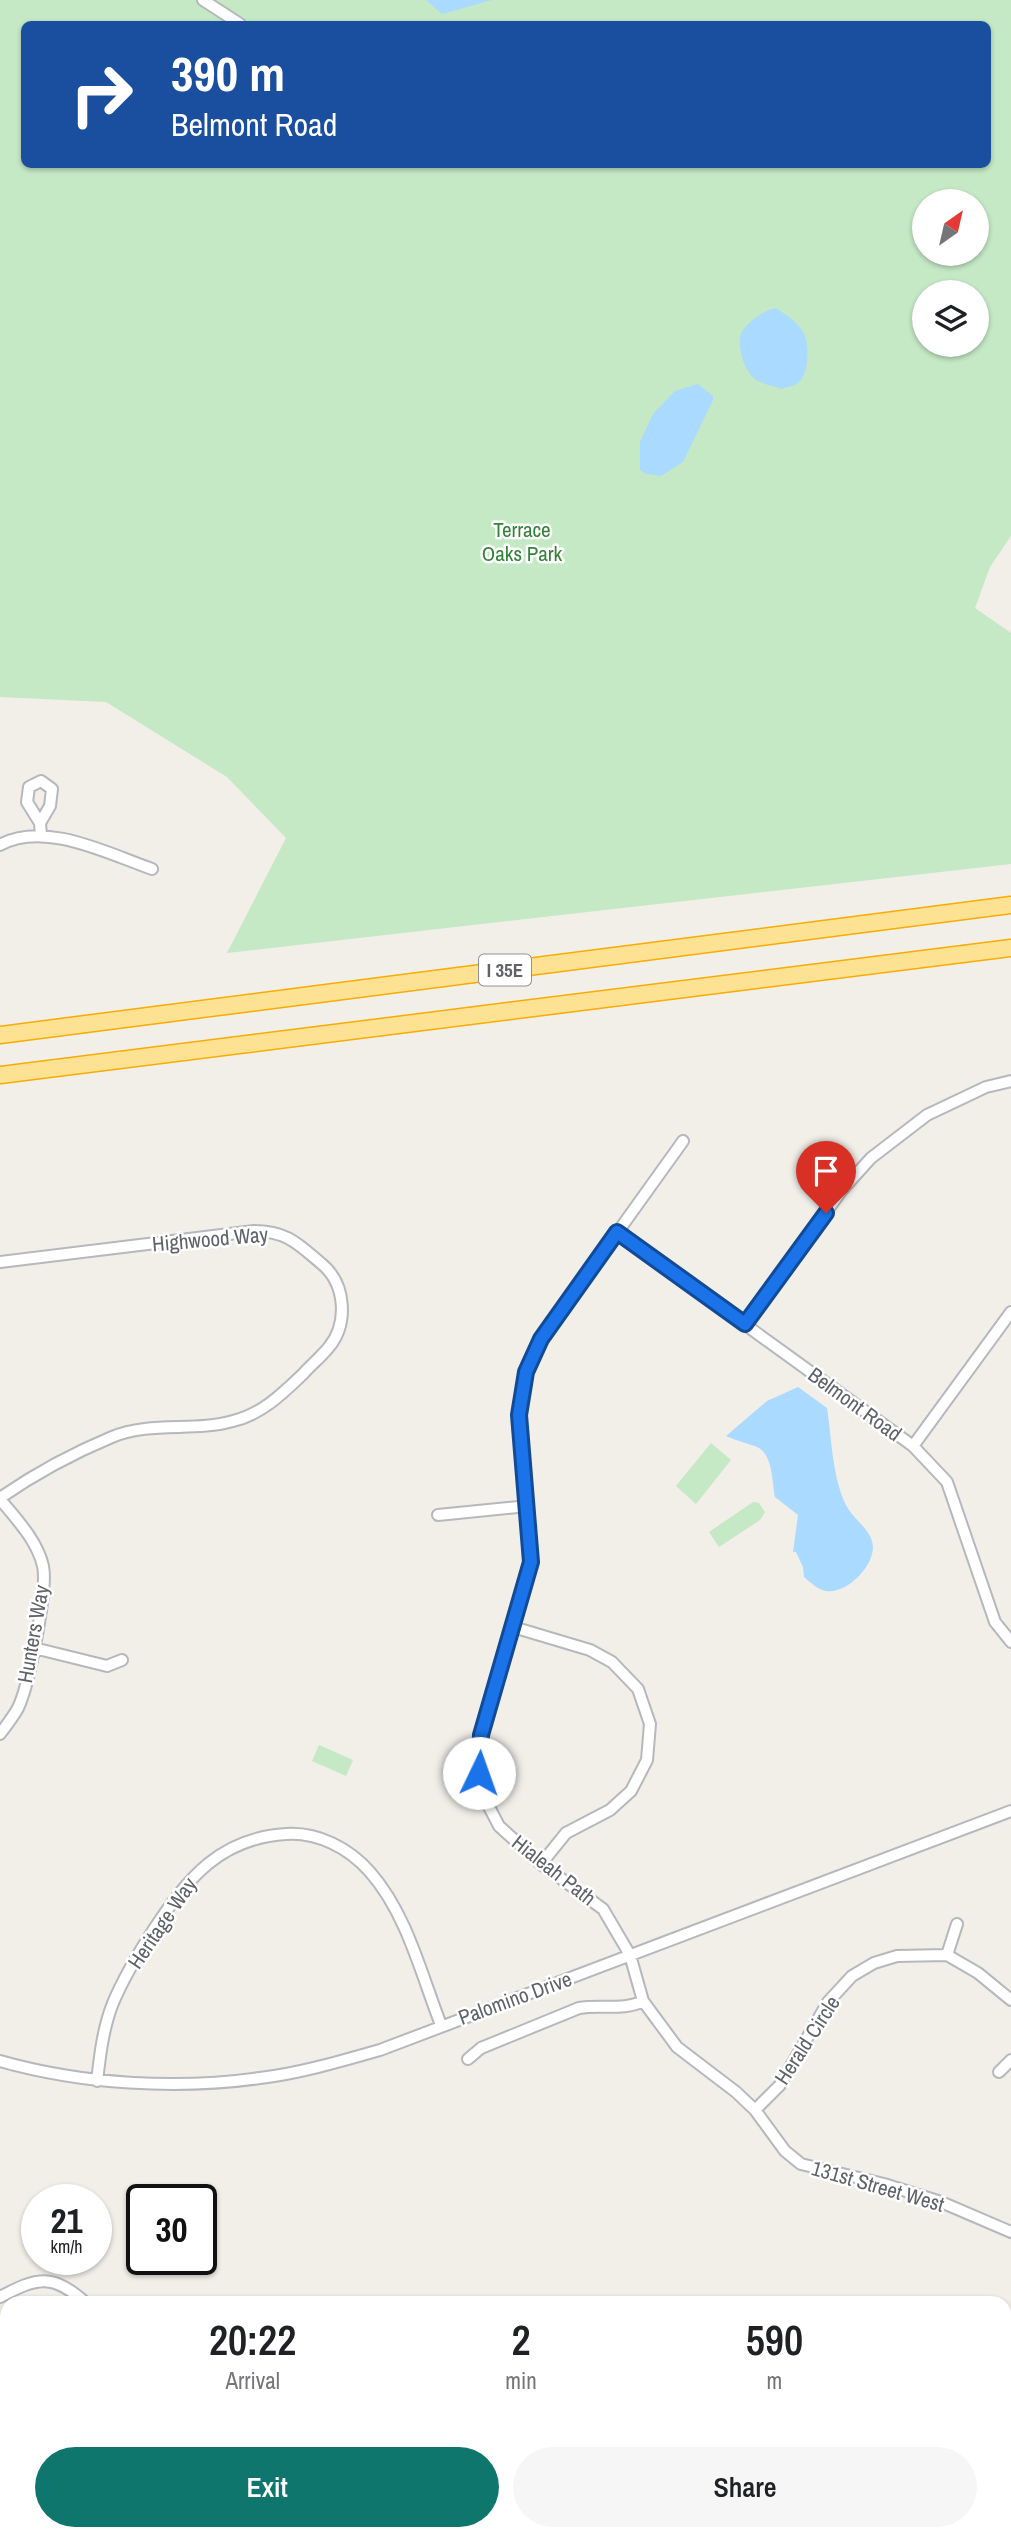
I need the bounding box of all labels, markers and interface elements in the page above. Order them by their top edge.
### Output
text: 390 m [171,40,285,106]
icon: right [56,49,147,140]
text: Belmont Road [171,103,337,146]
north arrow [912,189,989,266]
map controls [912,189,989,357]
button: layers [912,280,989,357]
park label: Terrace Oaks Park [482,515,563,568]
road number: I 35E [479,954,531,986]
pin [796,1141,856,1213]
icon: arrive [807,1152,845,1190]
street label: Highwood Way [151,1219,269,1259]
street label: Belmont Road [802,1360,908,1448]
street label: Hunters Way [10,1582,56,1685]
position arrow [442,1736,516,1810]
street label: Hialeah Path [506,1828,602,1912]
street label: Heritage Way [121,1871,203,1974]
street label: Palomino Drive [454,1964,576,2032]
street label: Herald Circle [767,1990,847,2090]
street label: 131st Street West [808,2153,948,2219]
speed limit sign: 30 [126,2184,217,2275]
text: 21 [51,2197,82,2244]
text: km/h [51,2234,83,2259]
text: 20:22 [209,2312,296,2368]
text: 2 [511,2312,531,2368]
text: 590 [746,2312,803,2368]
text: Arrival [225,2365,280,2396]
text: min [505,2365,537,2396]
text: m [767,2365,782,2396]
button: Exit [35,2447,499,2527]
button: Share [513,2447,977,2527]

